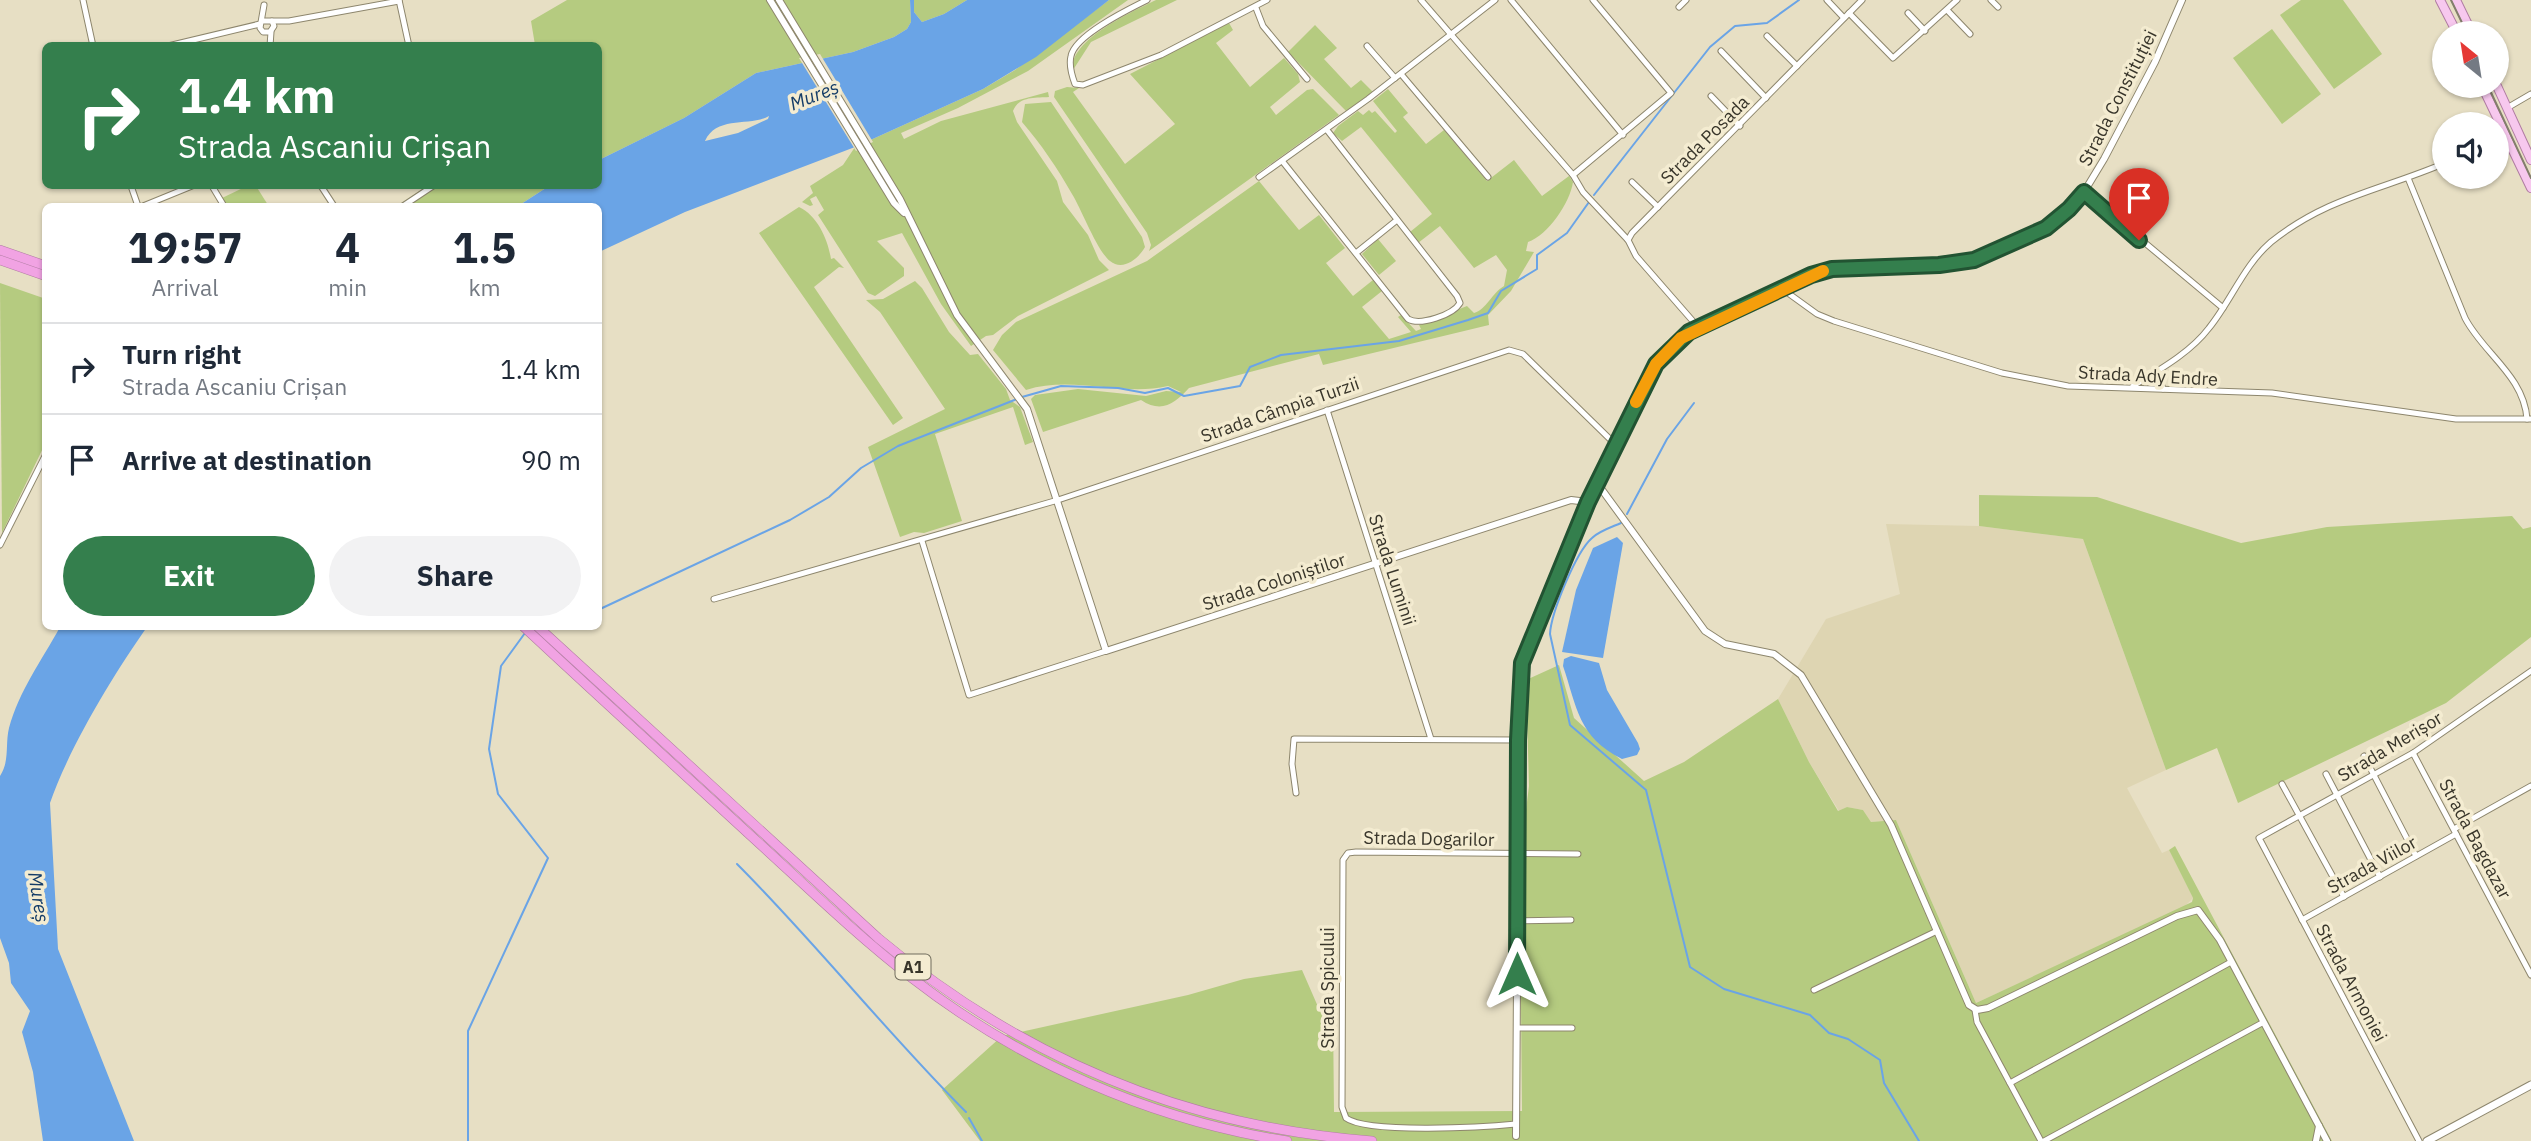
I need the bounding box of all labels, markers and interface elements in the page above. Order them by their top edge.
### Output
north arrow [2432,21,2510,98]
map controls [2432,21,2509,189]
street label: Strada Constituției [2073,26,2162,170]
text: 1.4 km [178,63,336,126]
icon: right [63,70,154,161]
water label: Mureș [786,75,842,115]
street label: Strada Posada [1655,90,1754,189]
button: sound [2432,112,2509,189]
text: Strada Ascaniu Crișan [178,125,491,167]
pin [2109,168,2169,240]
icon: arrive [2120,179,2158,217]
text: 19:57 [128,220,242,275]
text: 4 [335,220,360,275]
text: 1.5 [453,220,516,275]
text: Arrival [152,272,219,302]
text: min [328,272,367,302]
text: km [468,272,501,302]
text: Turn right [122,337,241,371]
icon: right [63,350,101,388]
text: 1.4 km [500,352,581,386]
street label: Strada Ady Endre [2078,360,2219,391]
text: Strada Ascaniu Crișan [122,371,347,401]
street label: Strada Câmpia Turzii [1198,372,1362,447]
icon: arrive [63,441,101,479]
text: Arrive at destination [122,443,372,477]
text: 90 m [521,443,581,477]
street label: Strada Luminii [1364,511,1421,628]
button: Exit [63,536,315,616]
button: Share [329,536,581,616]
street label: Strada Coloniștilor [1199,547,1349,616]
street label: Strada Merișor [2333,706,2447,787]
street label: Strada Bagdazar [2434,775,2517,903]
street label: Strada Dogarilor [1363,826,1495,851]
street label: Strada Viilor [2323,830,2421,899]
water label: Mureș [23,870,55,924]
street label: Strada Armoniei [2311,920,2392,1046]
street label: Strada Spicului [1316,927,1339,1049]
position arrow [1480,937,1554,1011]
road number: A1 [895,954,930,979]

